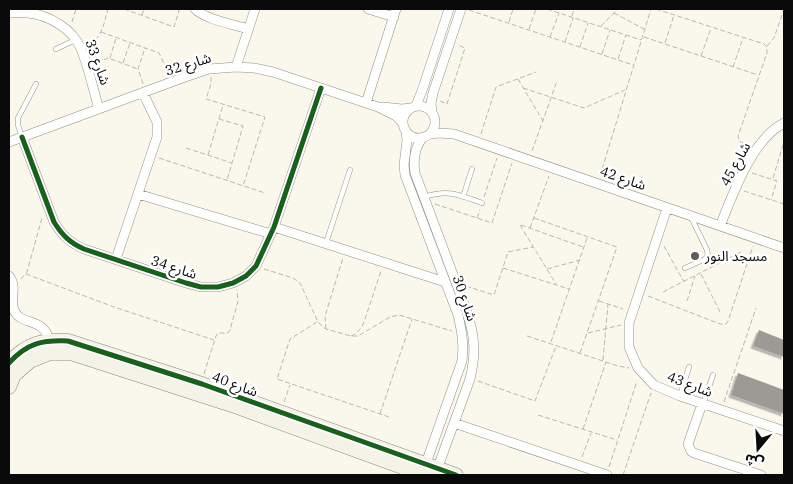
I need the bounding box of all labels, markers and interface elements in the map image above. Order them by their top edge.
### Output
street label: شارع 33 [80,37,115,88]
street label: شارع 32 [163,48,214,81]
street label: شارع 45 [716,139,756,190]
street label: شارع 42 [597,162,648,196]
place label: مسجد النور [704,247,767,265]
marker: مسجد النور [689,250,701,262]
street label: شارع 34 [148,251,199,285]
street label: شارع 30 [447,273,481,324]
street label: شارع 40 [209,367,260,402]
street label: شارع 43 [664,367,715,403]
north arrow [733,424,783,474]
text: ش [742,450,766,473]

